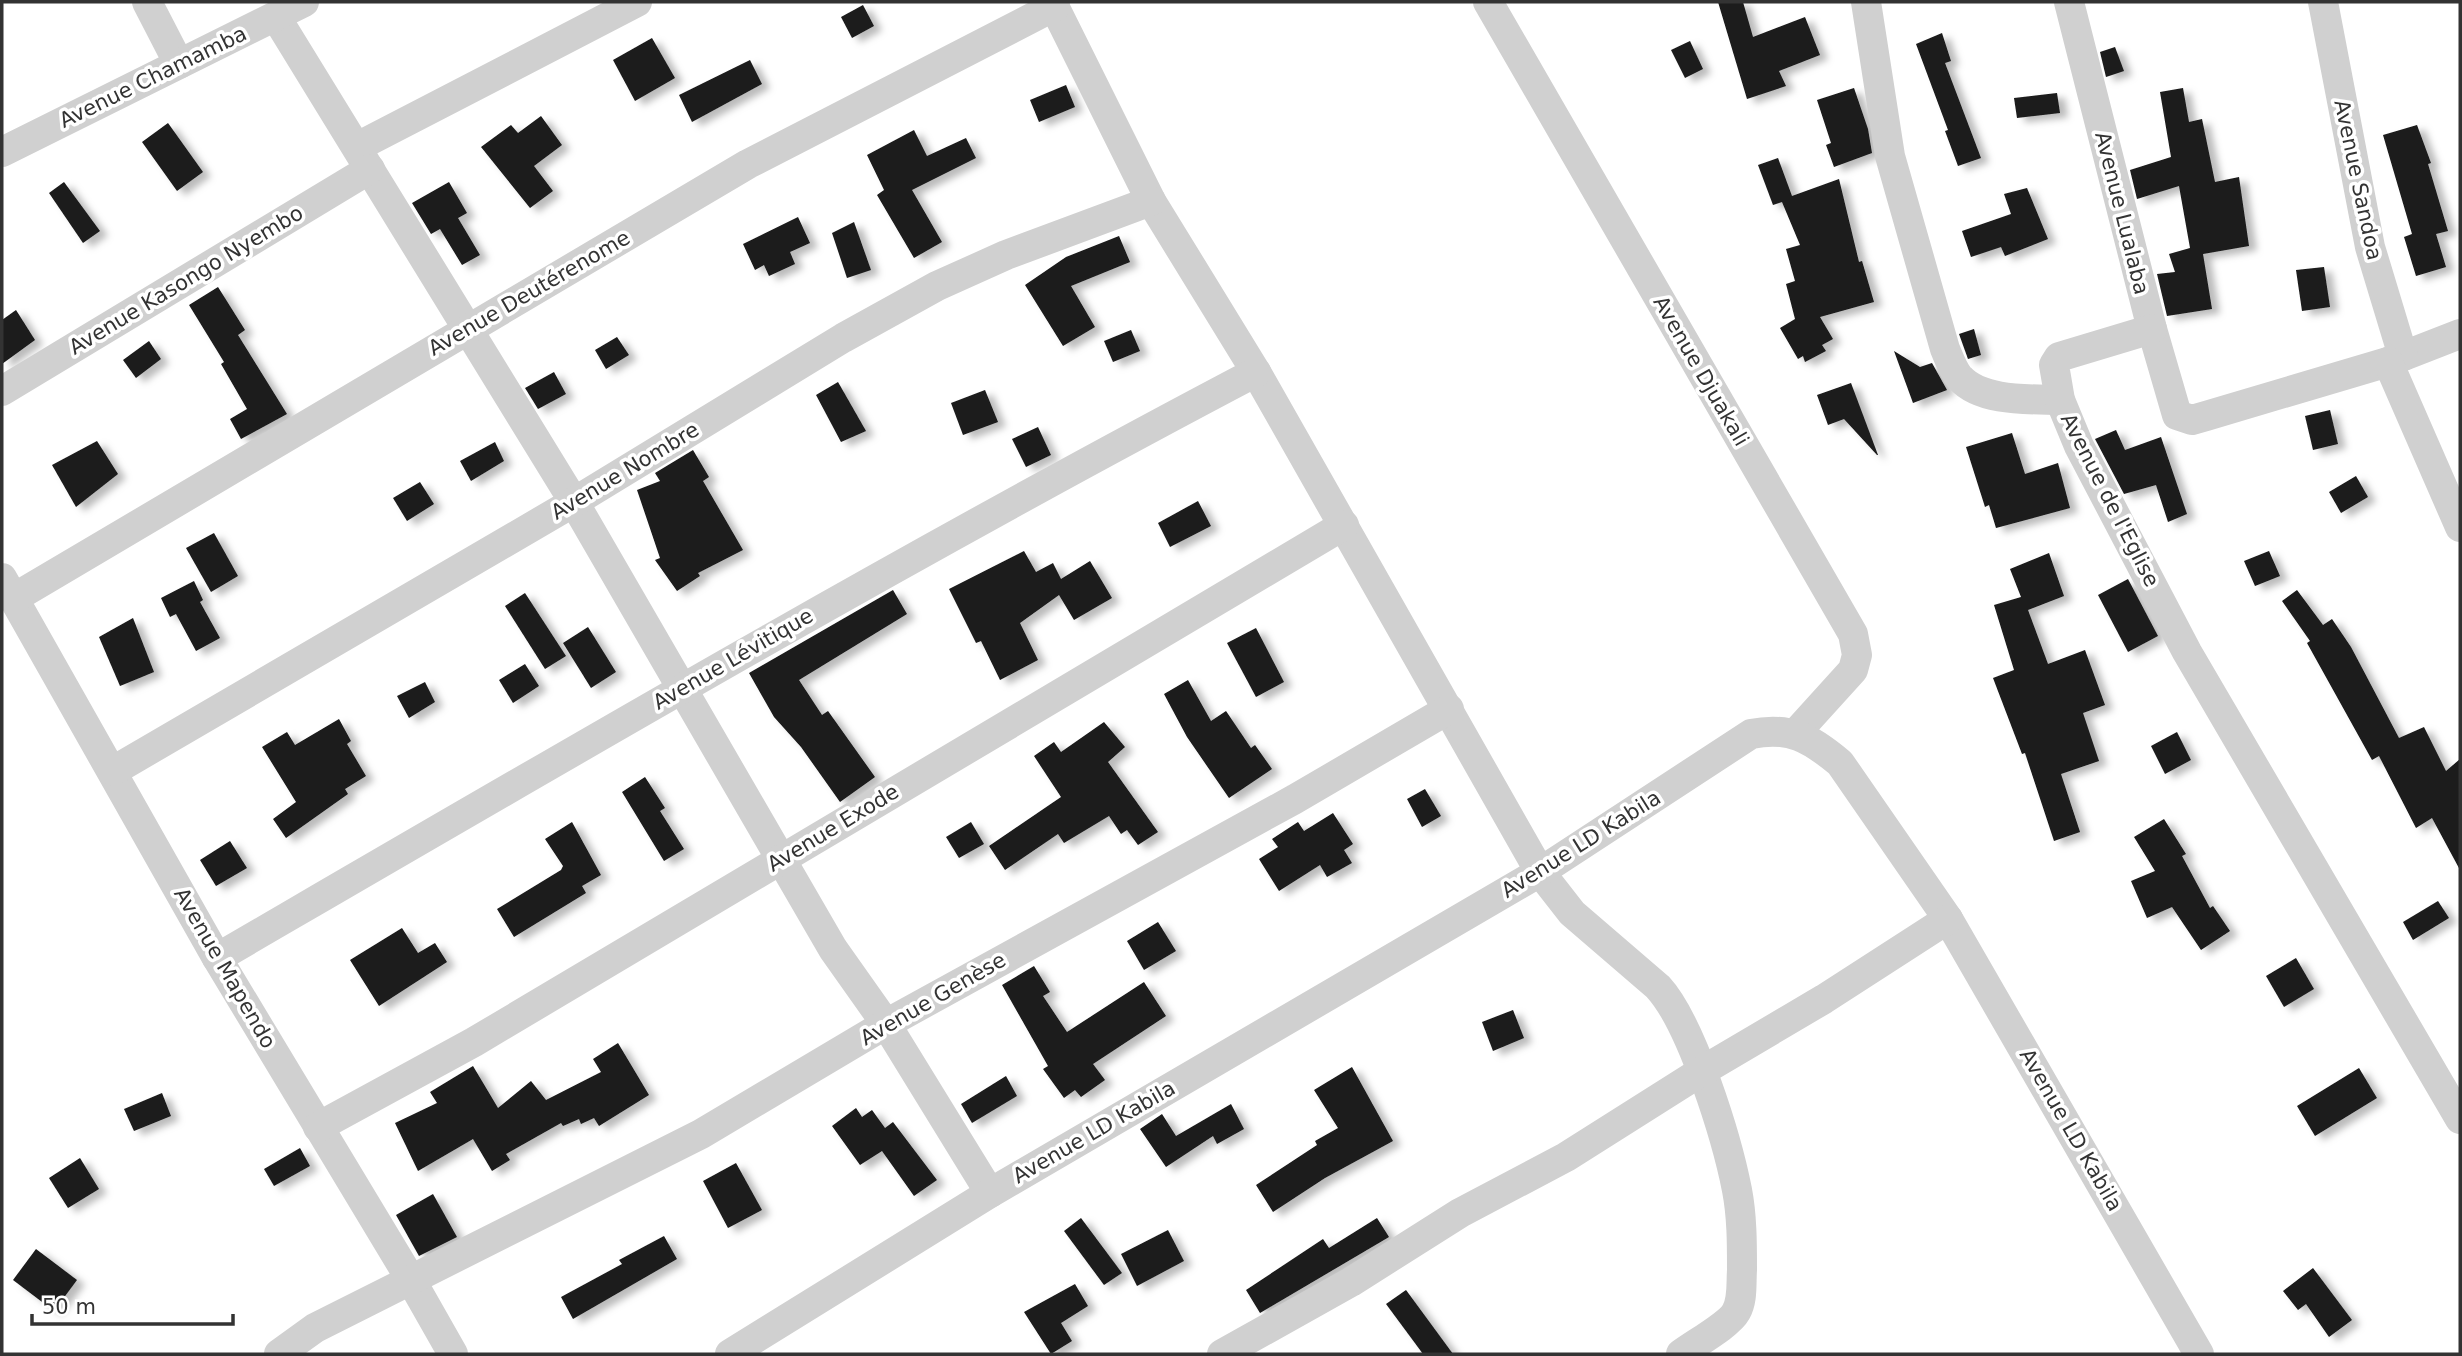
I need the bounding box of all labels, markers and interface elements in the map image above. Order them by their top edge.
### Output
street label: Avenue Chamamba [55,21,251,133]
street label: Avenue Sandoa [2329,98,2387,262]
street label: Avenue Lualaba [2090,129,2154,297]
street label: Avenue Kasongo Nyembo [65,201,307,359]
street label: Avenue Deutérenome [424,225,634,361]
street label: Avenue Djuakali [1648,292,1754,450]
street label: Avenue de l'Eglise [2056,409,2164,591]
street label: Avenue Nombre [547,417,703,525]
street label: Avenue Lévitique [649,603,817,715]
street label: Avenue Exode [763,779,903,877]
street label: Avenue LD Kabila [1497,785,1665,903]
street label: Avenue Mapendo [169,883,281,1053]
street label: Avenue Genèse [856,948,1010,1050]
street label: Avenue LD Kabila [2015,1045,2127,1215]
street label: Avenue LD Kabila [1009,1076,1179,1188]
scale bar [32,1282,233,1326]
text: 50 m [42,1295,96,1319]

